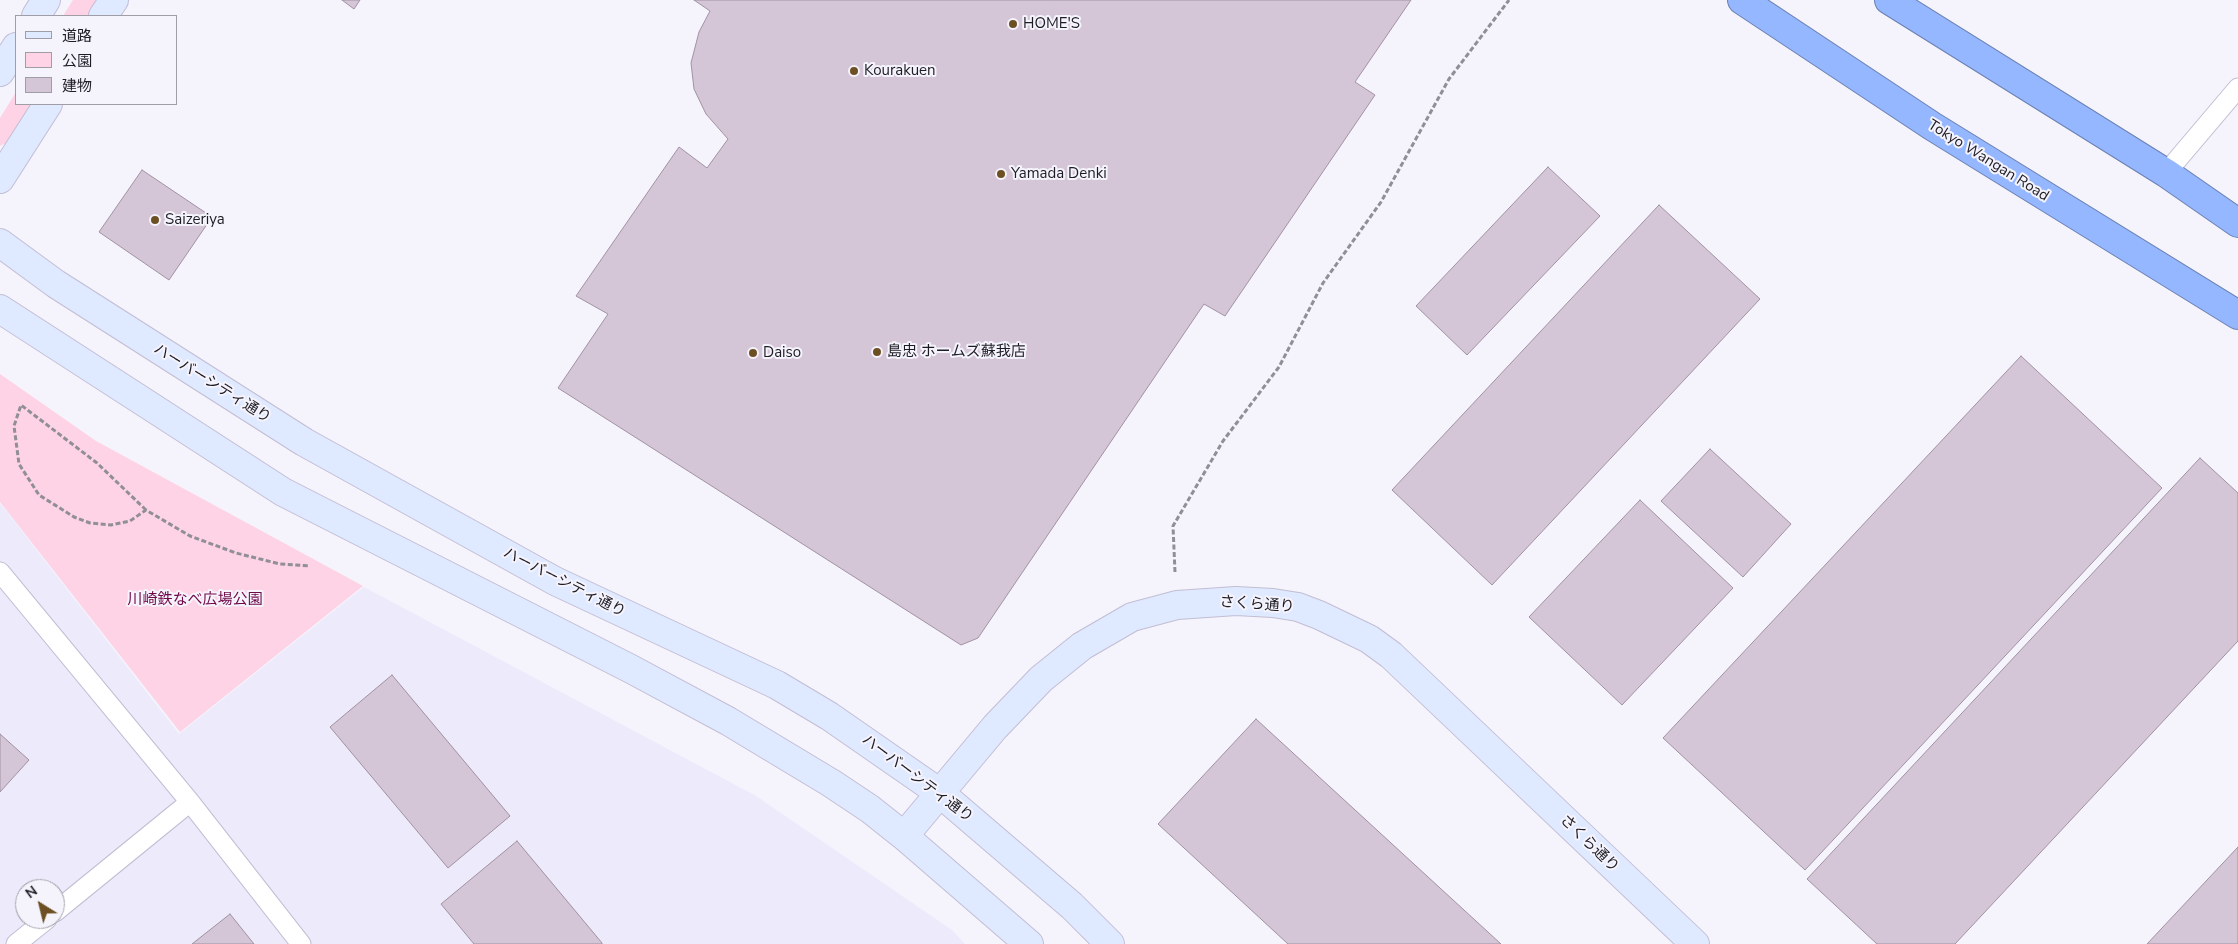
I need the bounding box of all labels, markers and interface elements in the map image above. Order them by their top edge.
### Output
legend [15,15,178,105]
place label: HOME'S [1023,15,1080,33]
marker: HOME'S [1007,18,1019,30]
text: 道路 [62,26,92,46]
text: 公園 [62,51,92,71]
place label: Kourakuen [864,62,936,80]
marker: Kourakuen [848,65,860,77]
text: 建物 [62,76,92,96]
street label: Tokyo Wangan Road [1924,116,2052,206]
place label: Yamada Denki [1011,165,1107,183]
marker: Yamada Denki [995,168,1007,180]
place label: Saizeriya [165,211,225,229]
marker: Saizeriya [149,214,161,226]
street label: ハーバーシティ通り [150,341,274,427]
place label: 島忠 ホームズ蘇我店 [887,343,1026,361]
place label: Daiso [763,344,801,362]
marker: 島忠 ホームズ蘇我店 [871,346,883,358]
marker: Daiso [747,347,759,359]
street label: ハーバーシティ通り [500,544,628,622]
park label: 川崎鉄なべ広場公園 [128,591,262,609]
street label: さくら通り [1219,593,1295,617]
street label: ハーバーシティ通り [858,731,976,827]
street label: さくら通り [1556,811,1622,877]
north arrow [15,879,65,929]
text: N [22,882,41,903]

